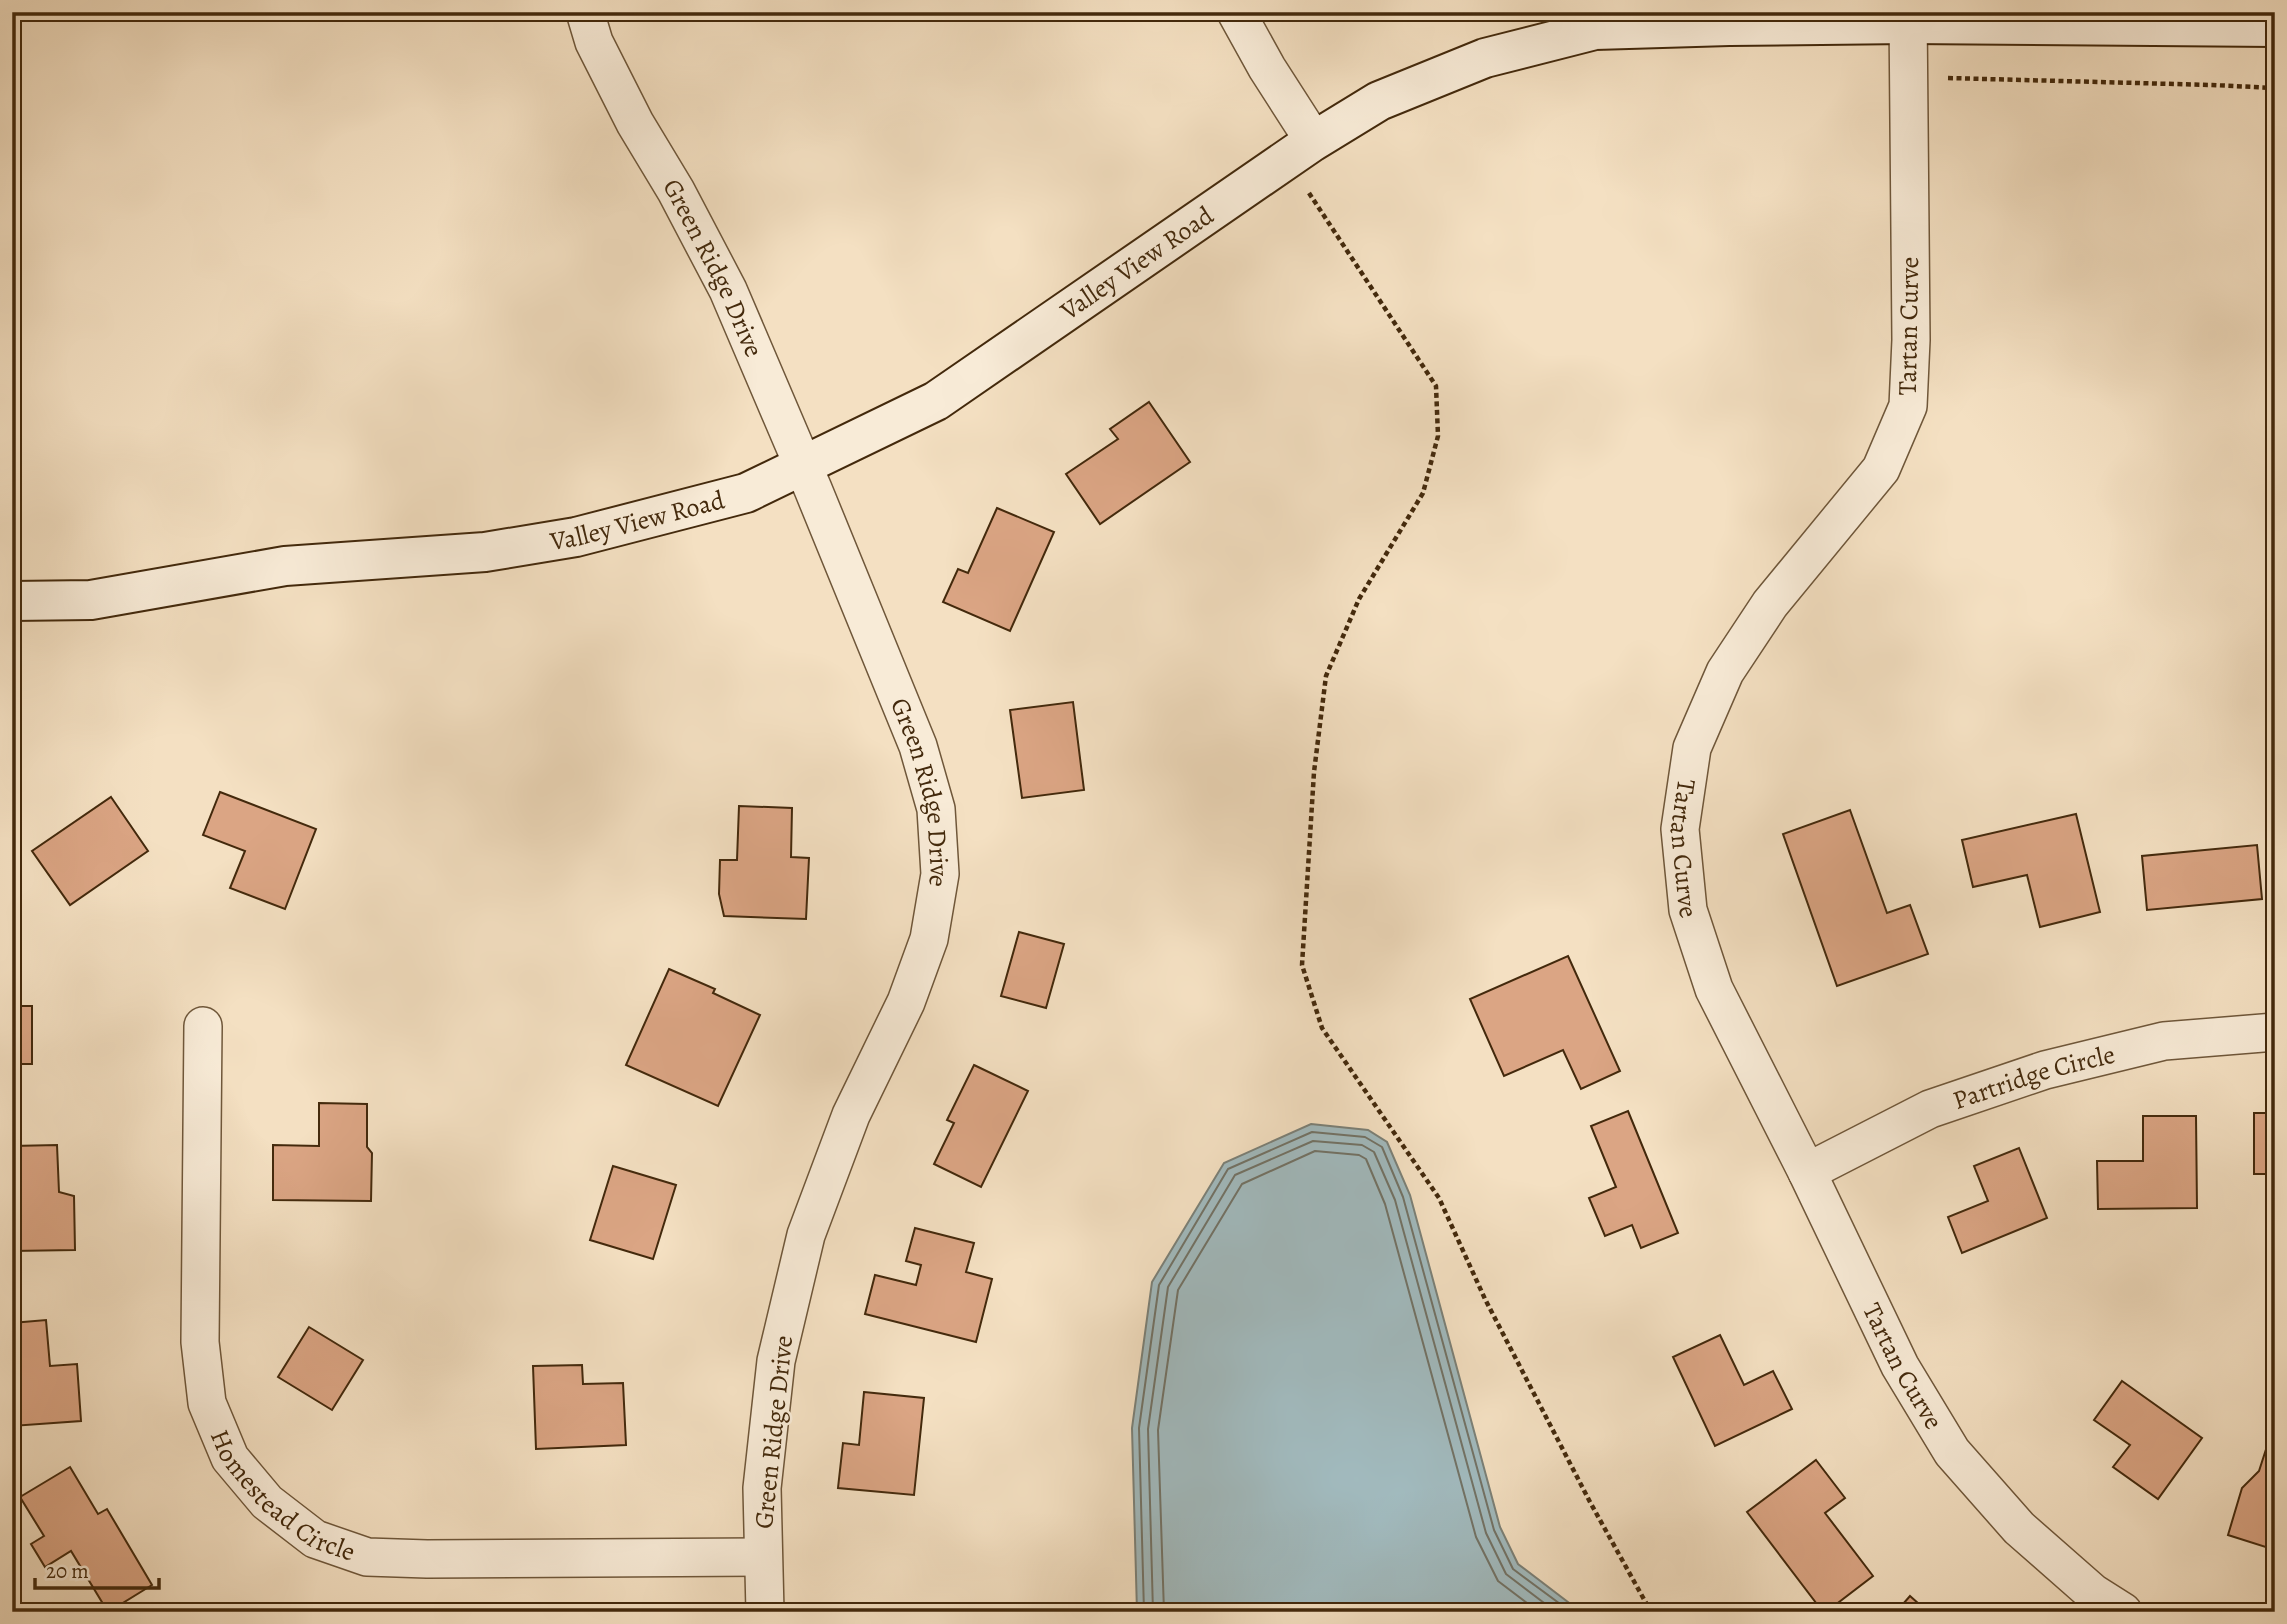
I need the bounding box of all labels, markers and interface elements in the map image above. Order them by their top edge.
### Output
street label: Green Ridge Drive [655,172,771,362]
street label: Valley View Road [1053,198,1220,329]
street label: Tartan Curve [1890,256,1927,396]
street label: Valley View Road [547,482,728,559]
street label: Green Ridge Drive [882,693,957,890]
street label: Tartan Curve [1661,777,1706,923]
street label: Partridge Circle [1948,1037,2118,1118]
street label: Tartan Curve [1854,1297,1951,1436]
street label: Green Ridge Drive [746,1334,801,1531]
street label: Homestead Circle [202,1424,360,1570]
scale bar [35,1547,159,1591]
text: 20 m [46,1557,89,1585]

